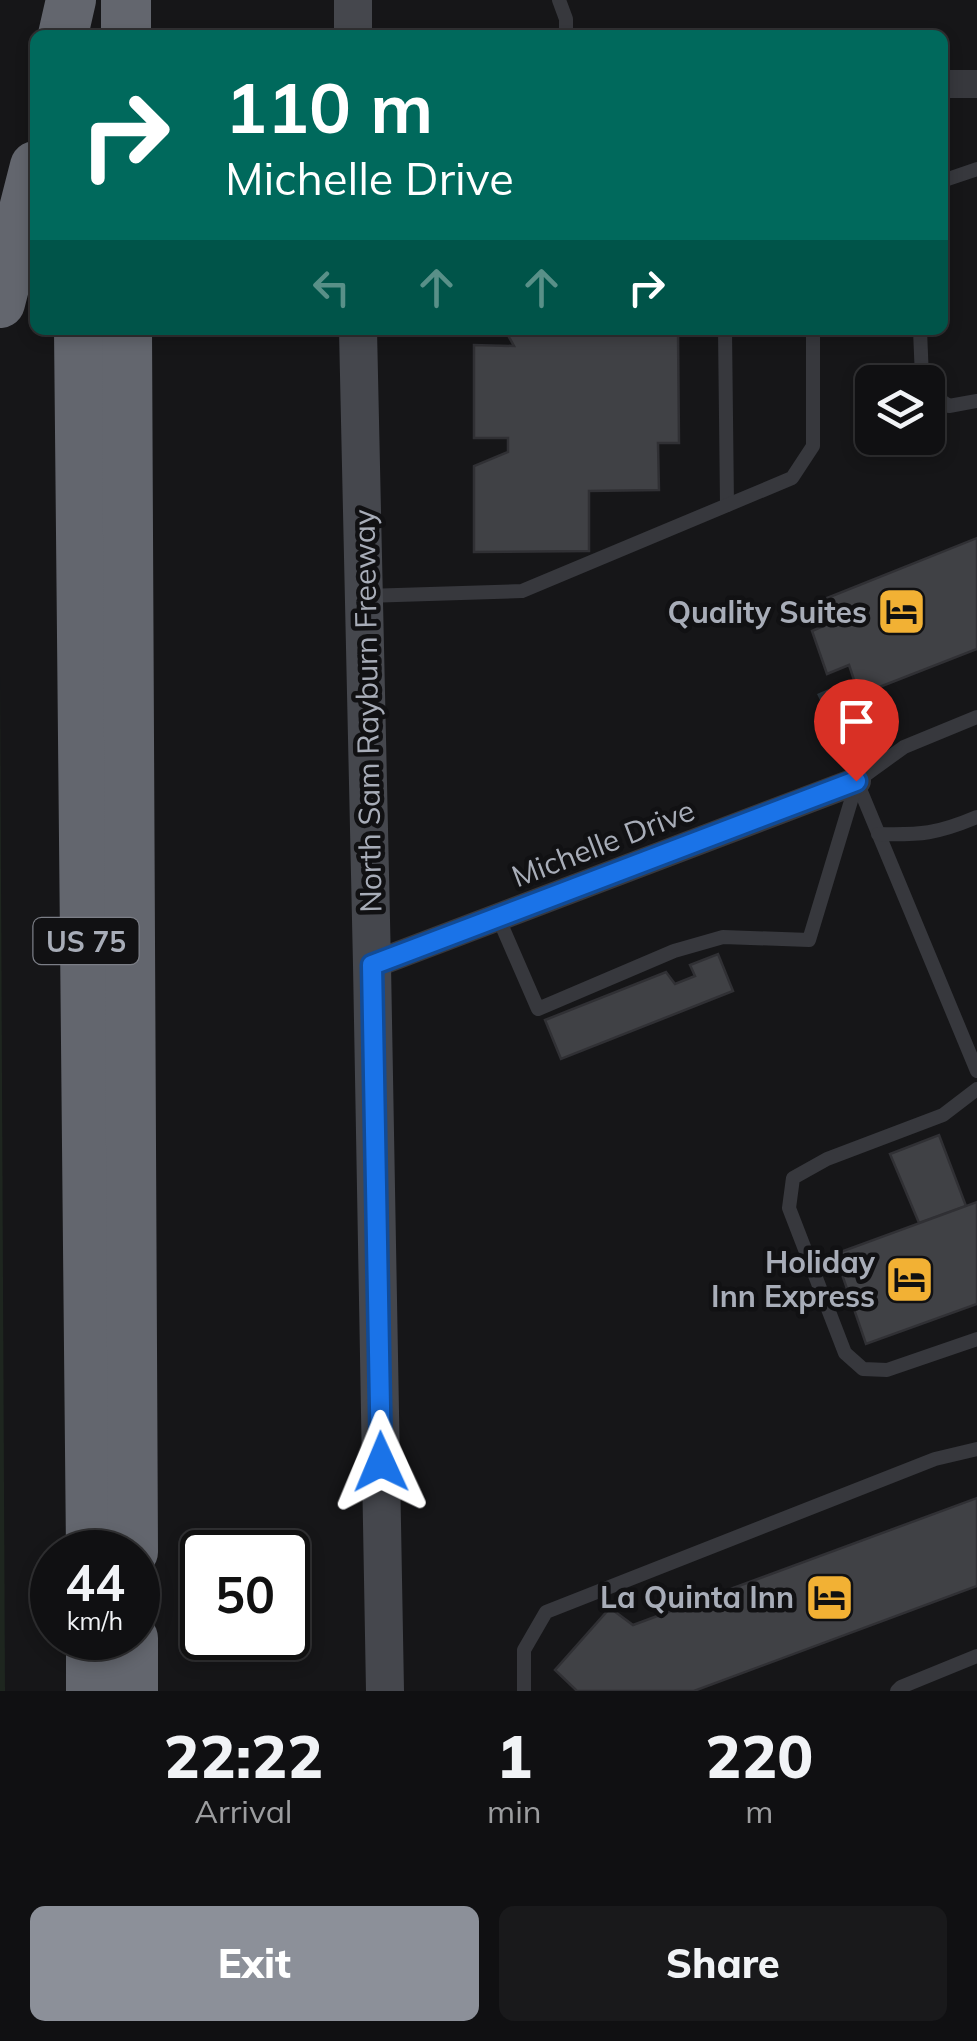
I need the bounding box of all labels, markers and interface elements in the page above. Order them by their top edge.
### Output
text: 110 m [225,63,433,151]
icon: right [60,70,190,200]
text: Michelle Drive [225,150,514,206]
icon: left [304,260,359,315]
icon: ahead [409,260,464,315]
icon: ahead [514,260,569,315]
icon: right [619,260,674,315]
map controls [855,365,945,455]
button: layers [855,365,945,455]
street label: North Sam Rayburn Freeway [344,509,390,913]
hotel icon: Quality Suites [876,586,928,638]
place label: Quality Suites [667,593,867,631]
pin [814,679,899,782]
icon: arrive [829,694,884,749]
street label: Michelle Drive [506,791,700,895]
road number: US 75 [34,918,138,964]
place label: Holiday Inn Express [711,1243,876,1315]
hotel icon: Holiday Inn Express [884,1253,936,1305]
position arrow [329,1410,433,1514]
speed limit sign: 50 [180,1530,310,1660]
text: 44 [65,1551,125,1614]
hotel icon: La Quinta Inn [803,1571,855,1623]
place label: La Quinta Inn [600,1578,794,1616]
text: km/h [67,1605,123,1636]
text: 22:22 [164,1718,323,1793]
text: 1 [496,1718,532,1793]
text: 220 [705,1718,813,1793]
text: Arrival [195,1791,292,1831]
text: min [487,1791,542,1831]
text: m [745,1791,773,1831]
button: Exit [30,1906,479,2021]
button: Share [499,1906,947,2021]

